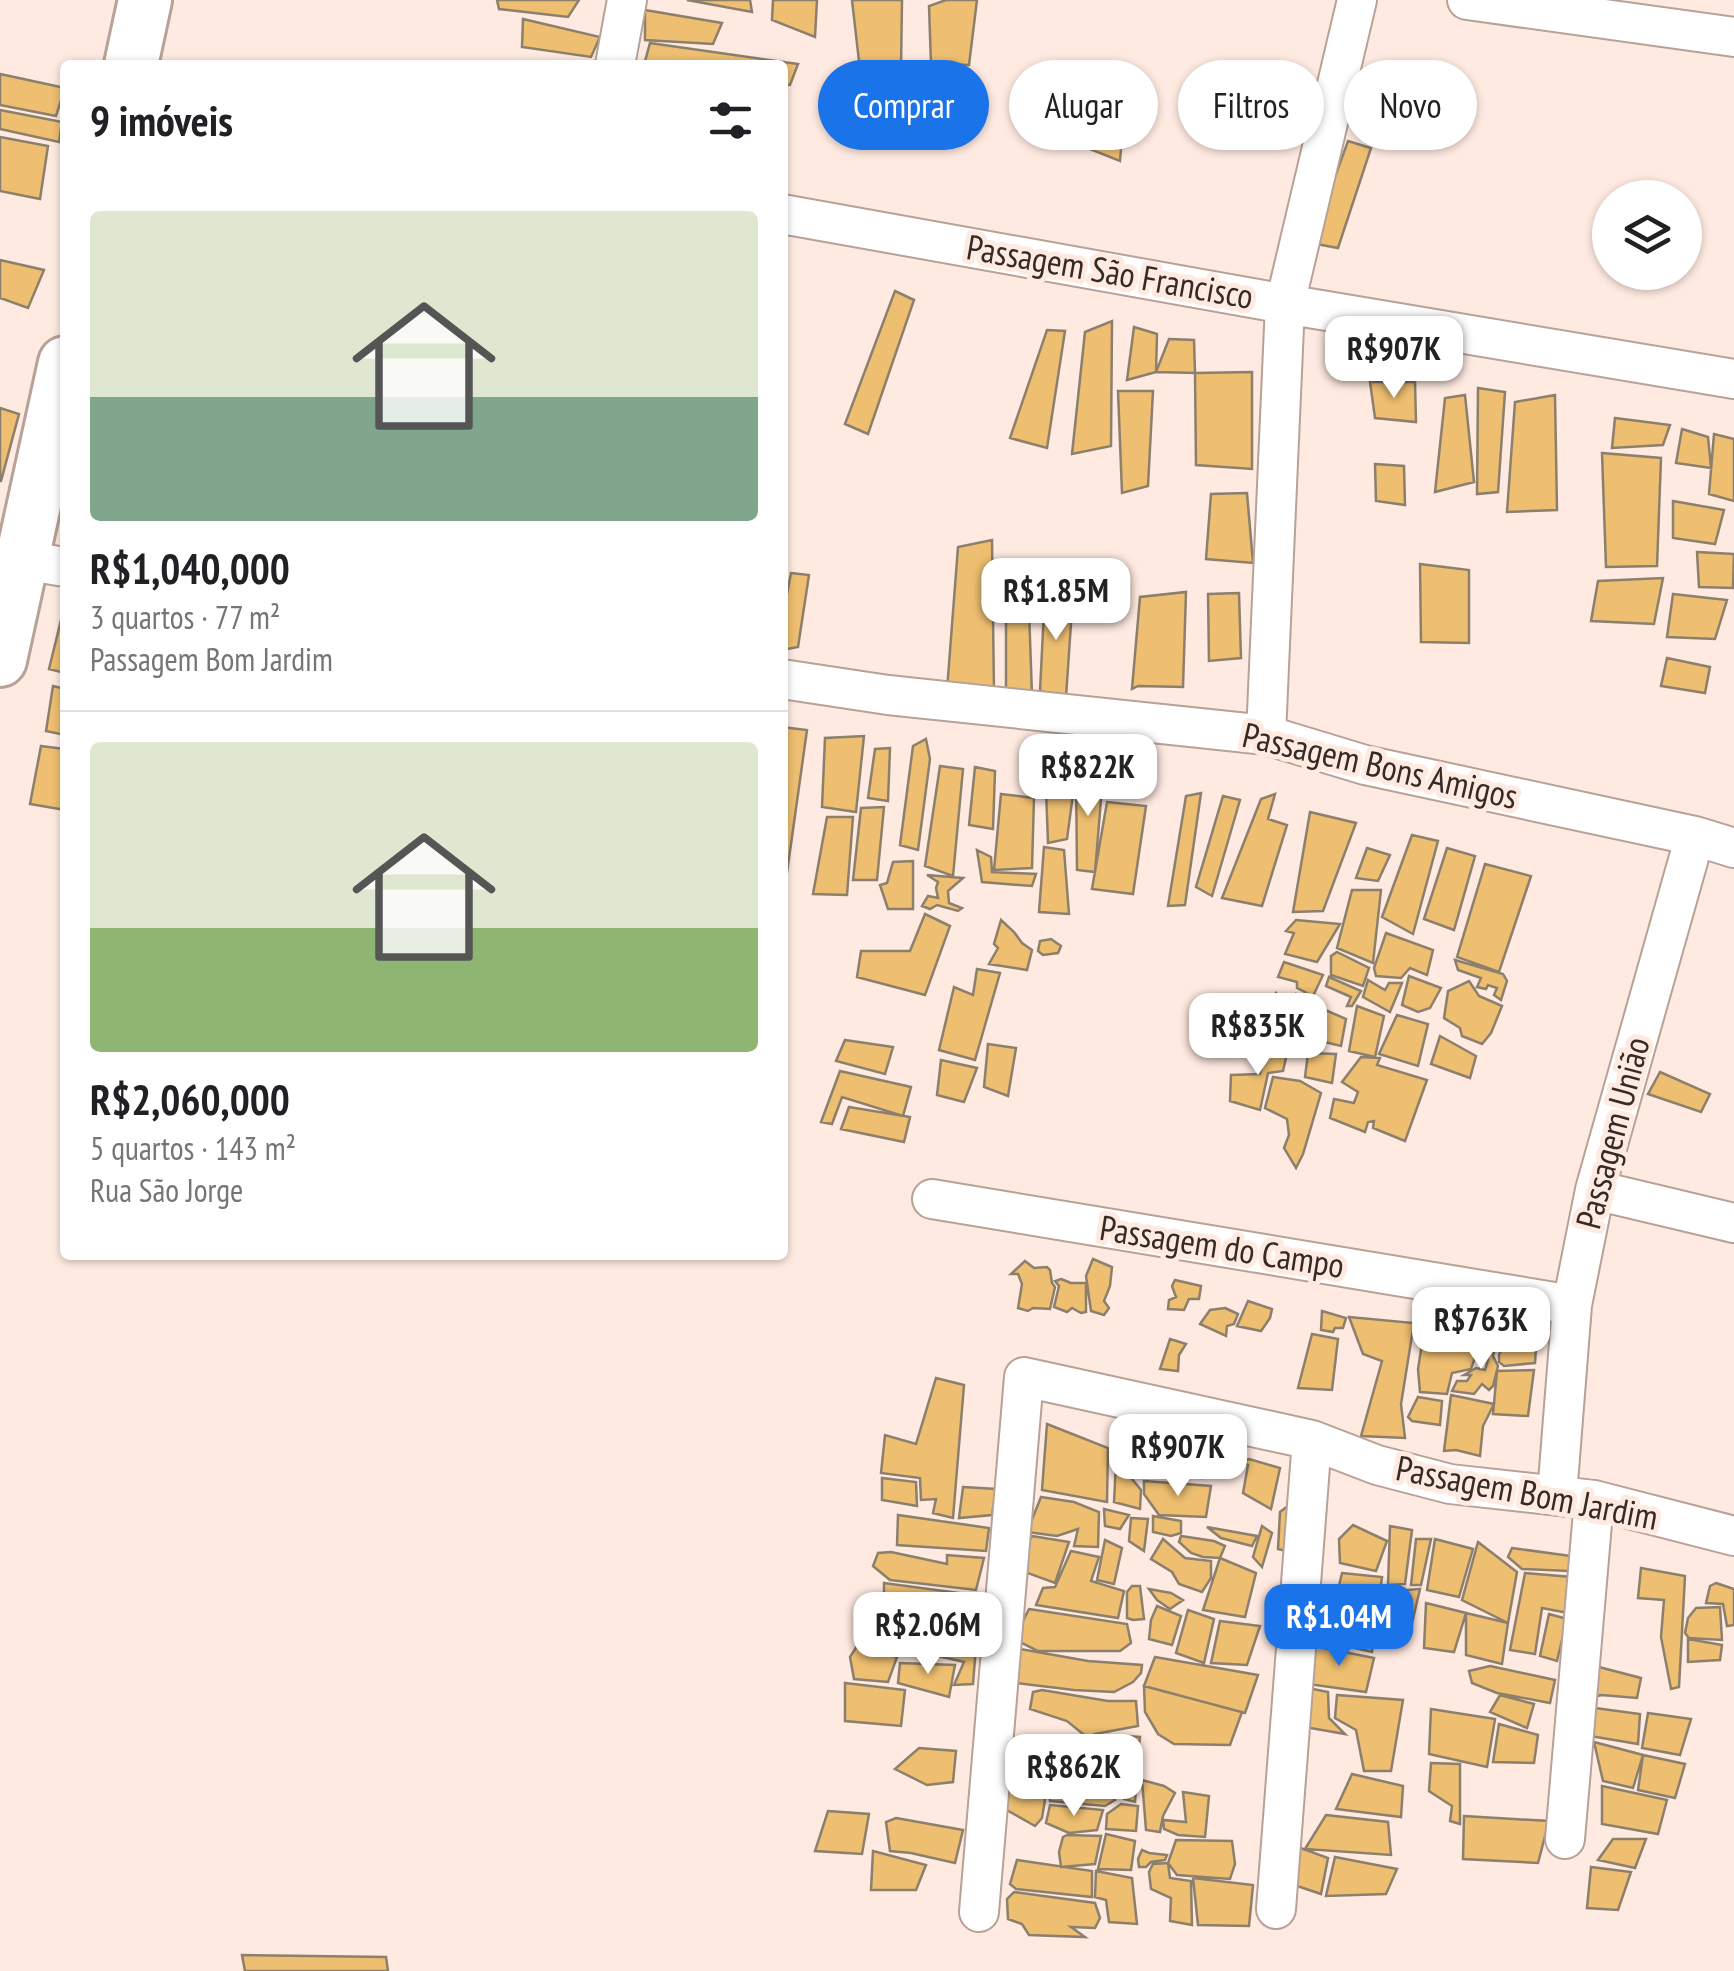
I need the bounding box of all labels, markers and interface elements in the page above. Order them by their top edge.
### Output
chip: Comprar [818,60,989,150]
chip: Alugar [1009,60,1158,150]
chip: Filtros [1178,60,1324,150]
chip: Novo [1344,60,1477,150]
text: 9 imóveis [90,93,233,148]
icon: filters [703,93,758,148]
map controls [1592,180,1702,290]
button: layers [1592,180,1702,290]
street label: Passagem São Francisco [963,223,1257,319]
icon: home [334,276,514,456]
pin: R$907K [1313,316,1475,401]
text: R$907K [1347,327,1441,369]
text: R$1,040,000 [90,541,290,596]
pin: R$1.85M [964,558,1148,643]
text: R$1.85M [1003,569,1109,611]
text: 3 quartos · 77 m² [90,596,280,638]
text: Passagem Bom Jardim [90,638,333,680]
street label: Passagem Bons Amigos [1238,711,1522,819]
pin: R$822K [1007,734,1169,819]
text: R$822K [1041,745,1135,787]
icon: home [334,807,514,987]
pin: R$835K [1177,993,1339,1078]
text: R$835K [1211,1004,1305,1046]
street label: Passagem União [1564,1032,1660,1234]
text: R$2,060,000 [90,1072,290,1127]
text: 5 quartos · 143 m² [90,1127,296,1169]
text: Rua São Jorge [90,1169,243,1211]
street label: Passagem do Campo [1097,1204,1348,1288]
pin: R$763K [1400,1287,1562,1372]
text: R$763K [1434,1298,1528,1340]
pin: R$907K [1097,1414,1259,1499]
text: R$907K [1131,1425,1225,1467]
street label: Passagem Bom Jardim [1392,1444,1662,1540]
pin: R$1.04M [1247,1584,1431,1669]
pin: R$2.06M [836,1592,1020,1677]
text: R$1.04M [1286,1595,1392,1637]
text: R$2.06M [875,1603,981,1645]
pin: R$862K [993,1734,1155,1819]
text: R$862K [1027,1745,1121,1787]

